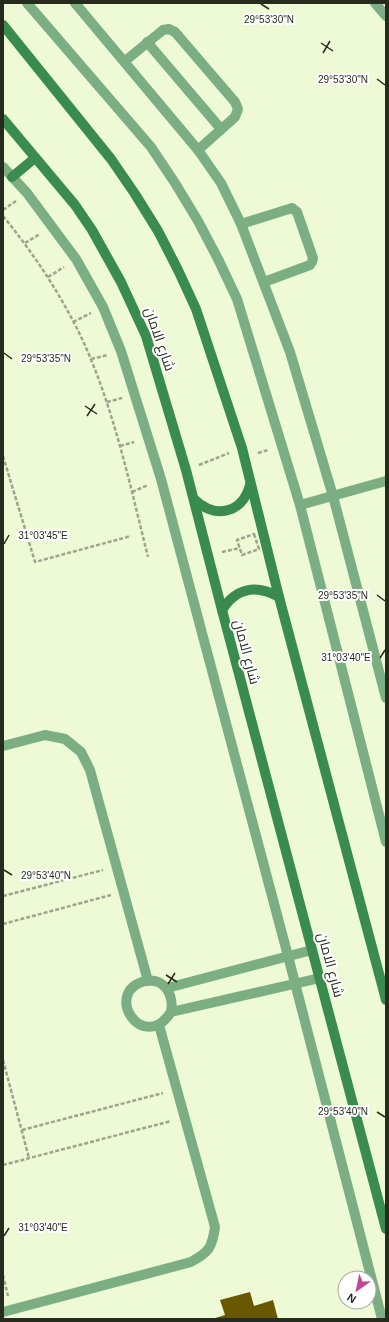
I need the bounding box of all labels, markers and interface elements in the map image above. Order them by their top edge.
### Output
text: 29°53'30"N [244,14,294,25]
text: 29°53'30"N [318,74,368,85]
street label: شارع الامان [141,305,178,373]
text: 29°53'35"N [21,353,71,364]
text: 31°03'45"E [18,530,68,541]
text: 29°53'35"N [318,590,368,601]
street label: شارع الامان [230,618,263,686]
text: 31°03'40"E [321,652,371,663]
text: 29°53'40"N [21,870,71,881]
street label: شارع الامان [314,931,347,999]
text: 29°53'40"N [318,1106,368,1117]
text: 31°03'40"E [18,1222,68,1233]
north arrow [337,1270,377,1310]
text: N [345,1291,358,1306]

